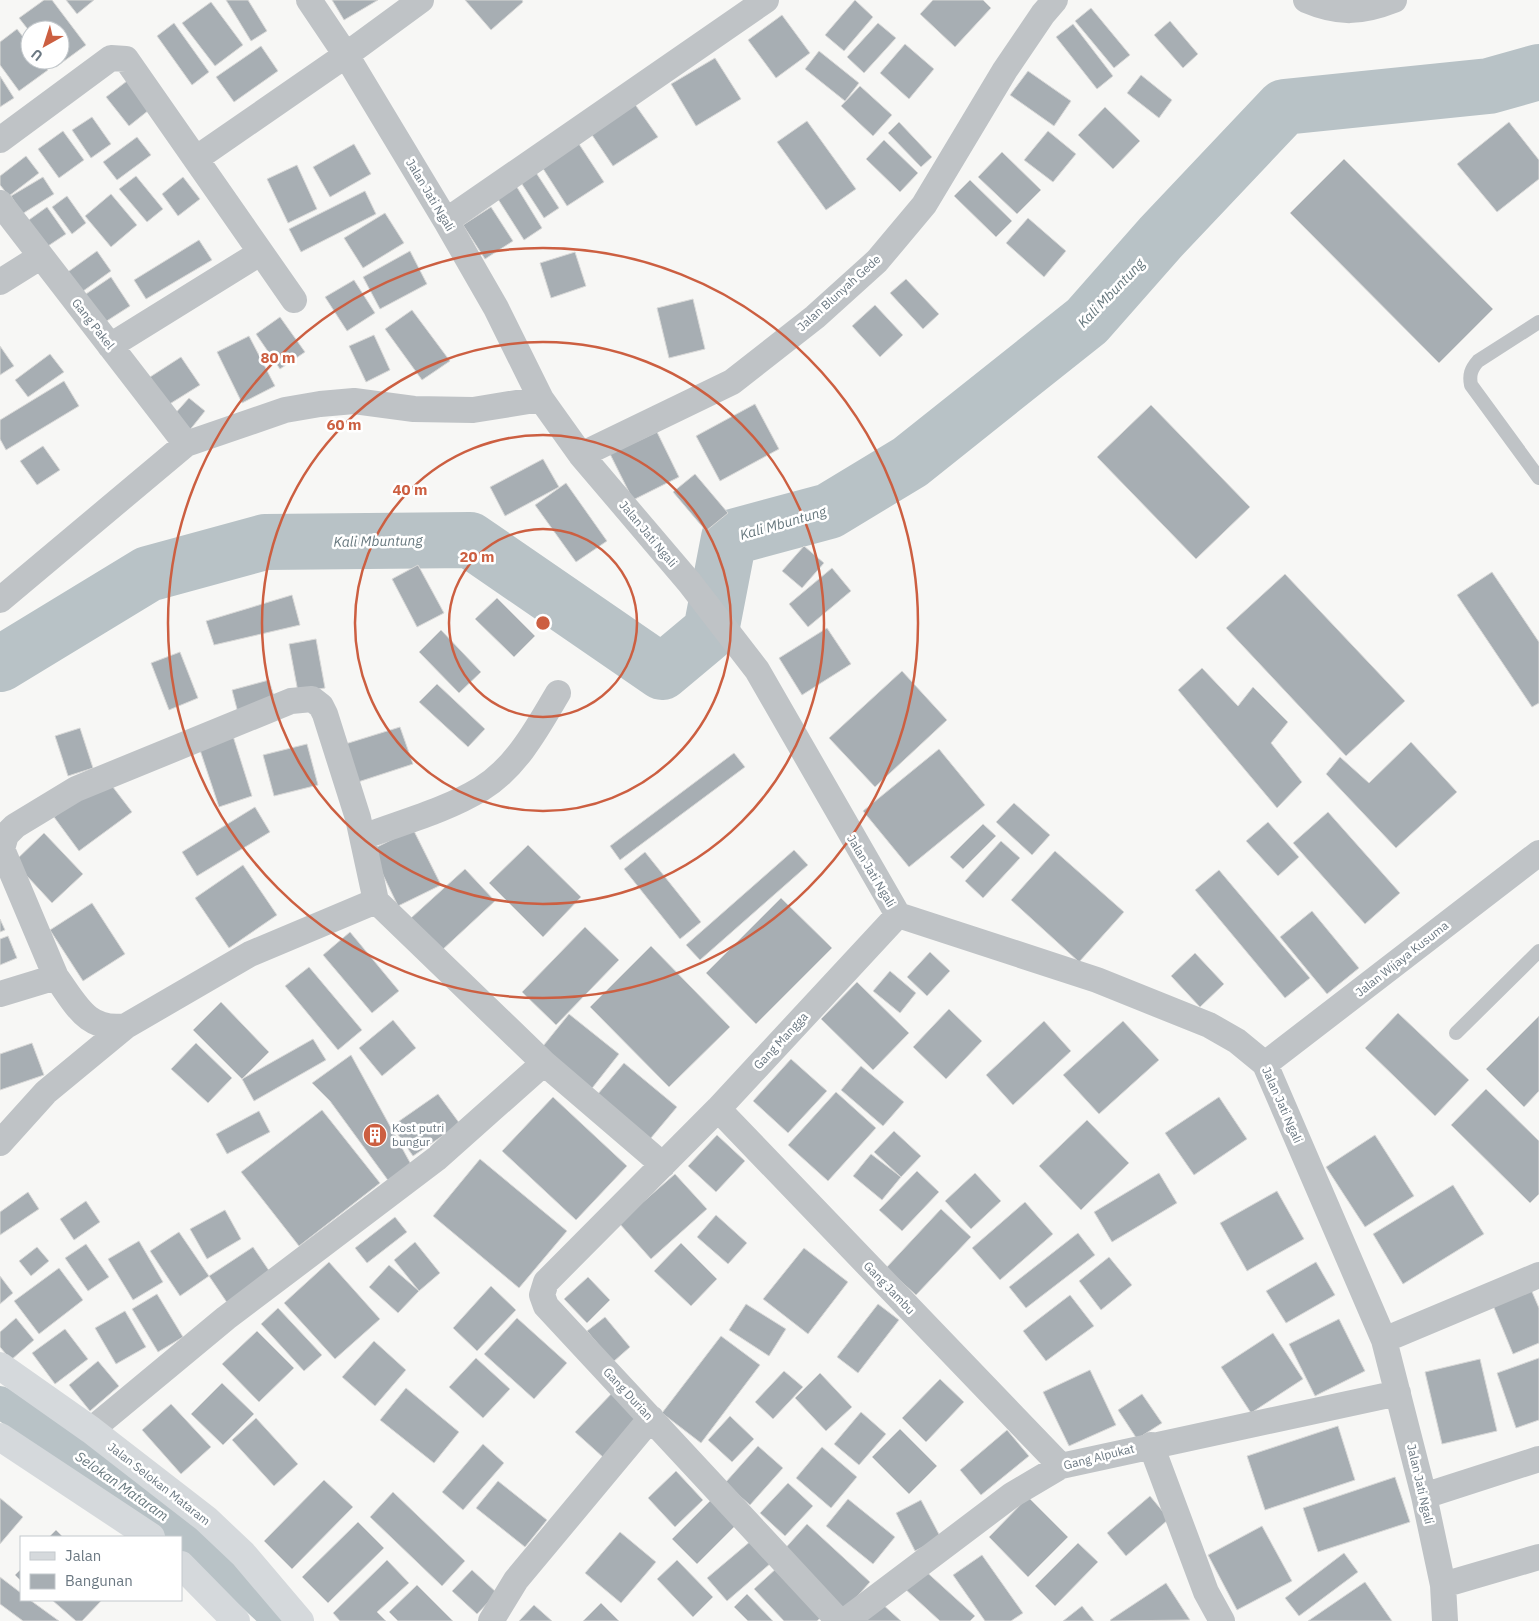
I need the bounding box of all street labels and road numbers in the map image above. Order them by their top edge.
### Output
street label: Jalan Jati Ngali [403,156,458,234]
street label: Jalan Blunyah Gede [794,251,884,334]
street label: Gang Pakel [69,295,118,352]
street label: Jalan Jati Ngali [616,497,680,570]
street label: Jalan Jati Ngali [844,832,899,910]
street label: Jalan Wijaya Kusuma [1352,917,1452,1000]
street label: Gang Mangga [750,1009,811,1072]
street label: Jalan Jati Ngali [1259,1064,1306,1145]
street label: Gang Jambu [861,1258,918,1317]
street label: Gang Durian [600,1364,656,1423]
street label: Jalan Selokan Mataram [105,1440,213,1528]
street label: Gang Alpukat [1062,1440,1136,1473]
street label: Jalan Jati Ngali [1404,1442,1437,1525]

